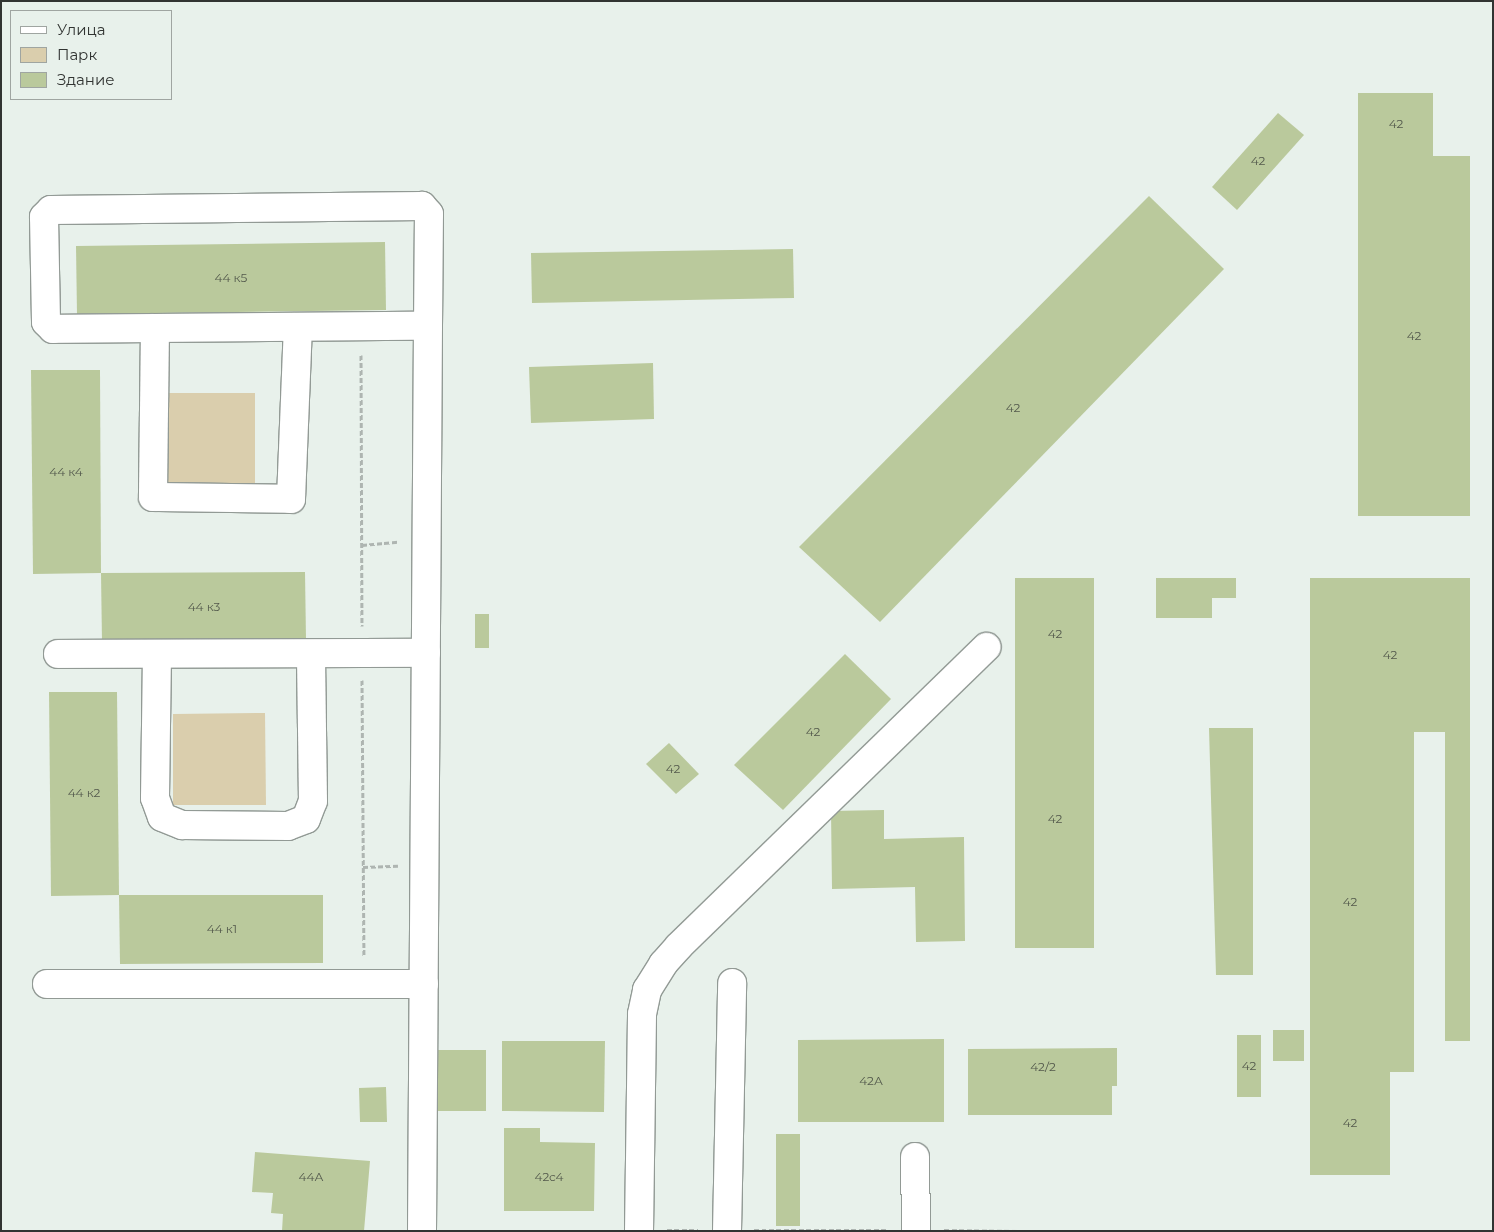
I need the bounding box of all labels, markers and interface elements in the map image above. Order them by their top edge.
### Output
legend [10,10,172,100]
text: Улица [57,20,105,39]
text: Парк [57,45,97,64]
text: Здание [57,70,115,89]
house number: 42 [1389,117,1403,131]
house number: 42 [1251,154,1265,168]
house number: 44 к5 [215,271,247,285]
house number: 42 [1407,329,1421,343]
house number: 42 [1006,401,1020,415]
house number: 44 к4 [49,465,83,479]
house number: 44 к3 [188,600,220,614]
house number: 42 [1048,627,1062,641]
house number: 42 [1383,648,1397,662]
house number: 42 [806,725,820,739]
house number: 42 [666,762,680,776]
house number: 44 к2 [68,786,100,800]
house number: 42 [1048,812,1062,826]
house number: 42 [1343,895,1357,909]
house number: 44 к1 [207,922,237,936]
house number: 42 [1242,1059,1256,1073]
house number: 42/2 [1030,1060,1056,1074]
house number: 42А [859,1074,883,1088]
house number: 42 [1343,1116,1357,1130]
house number: 44А [299,1170,323,1184]
house number: 42с4 [534,1170,564,1184]

